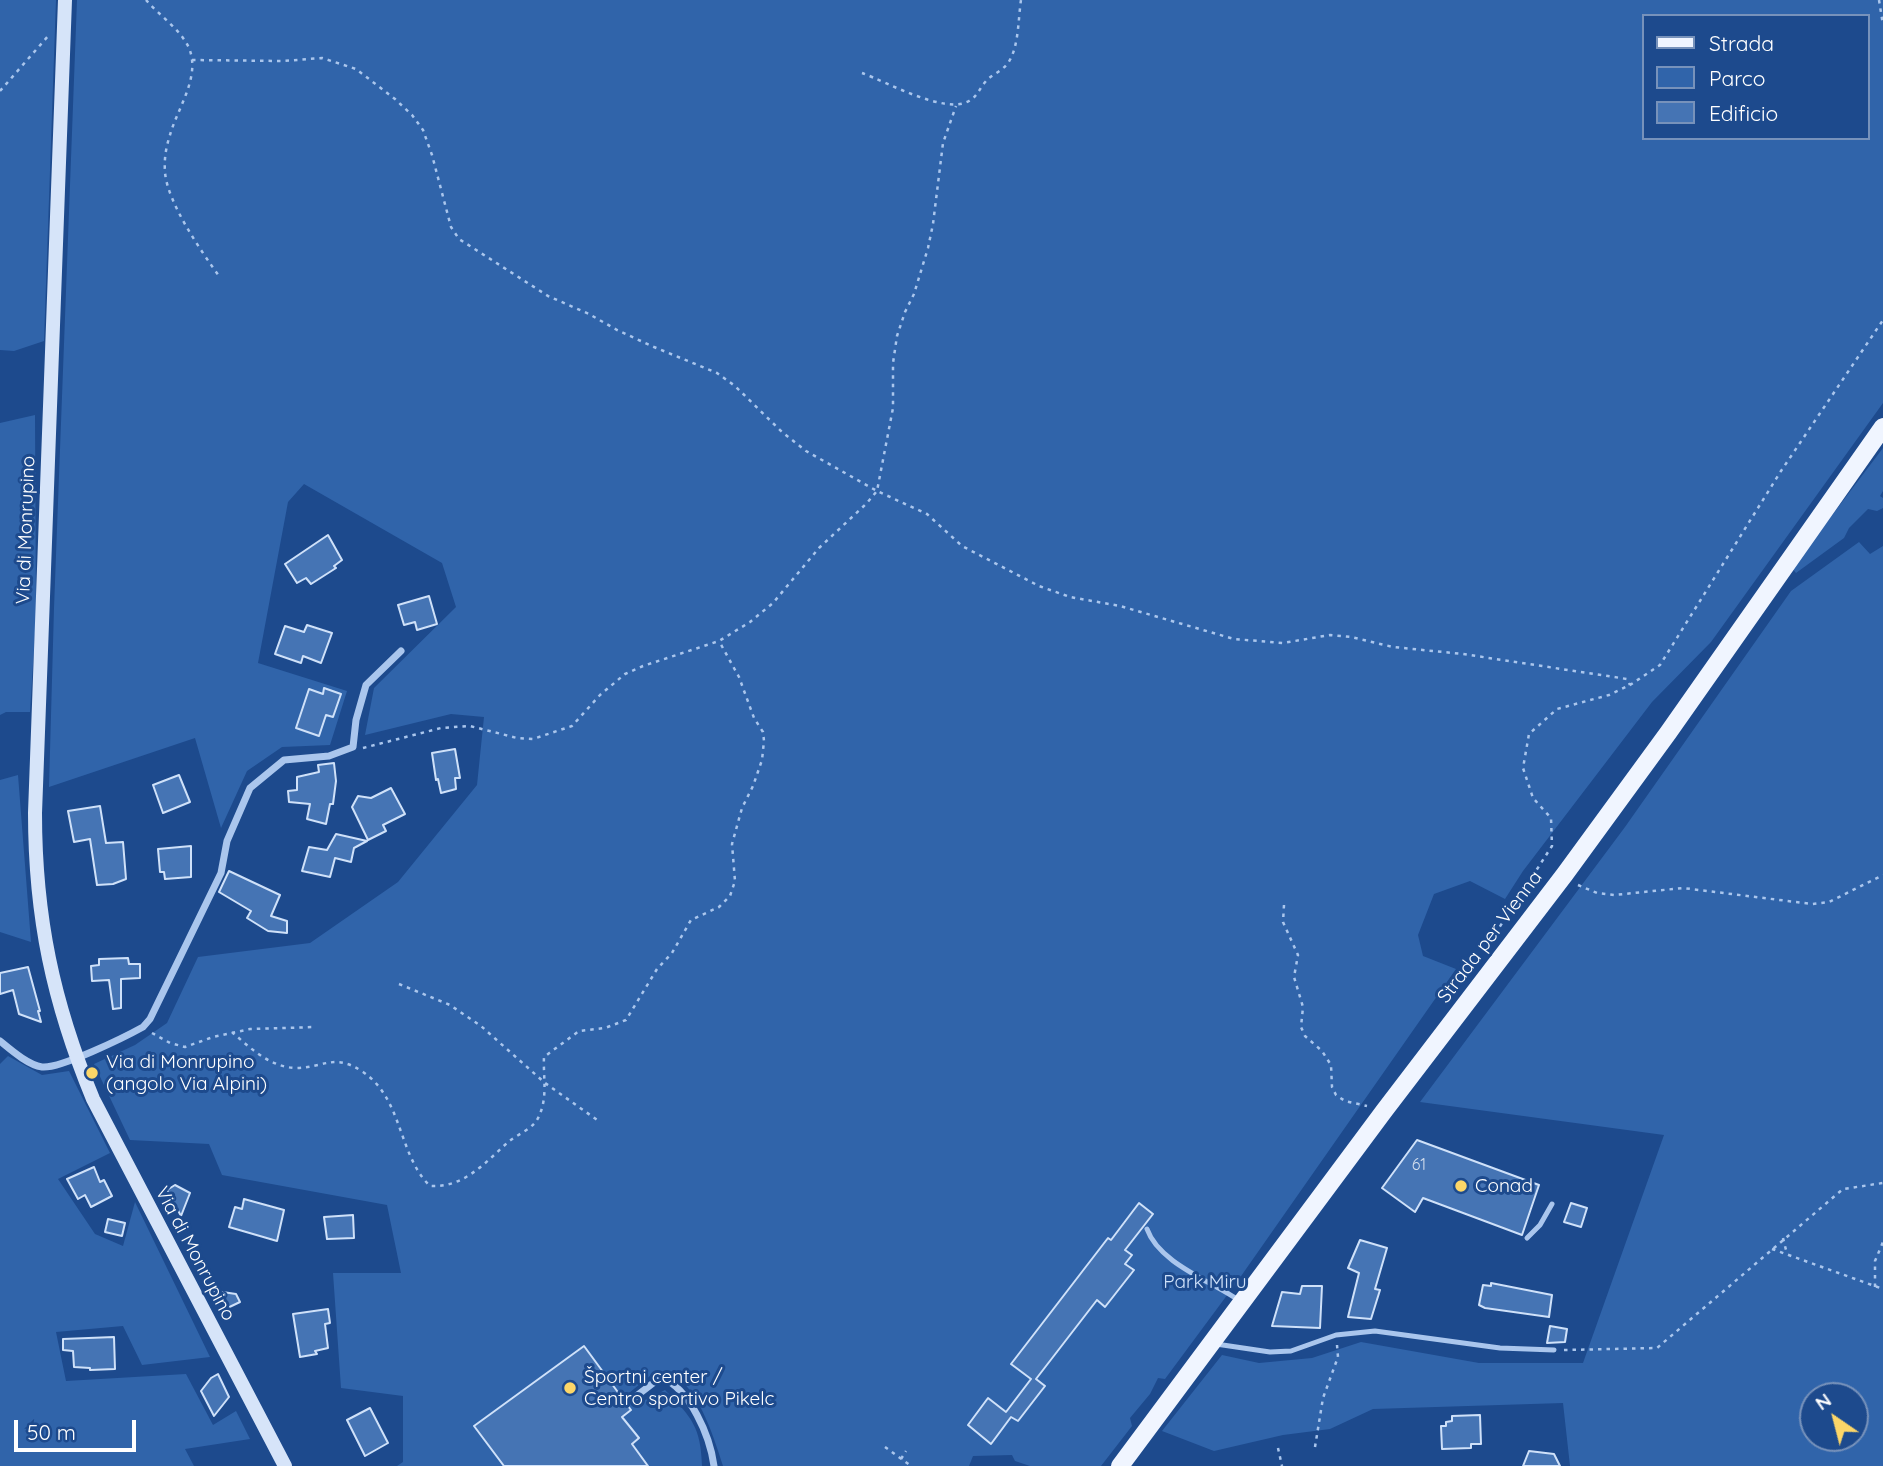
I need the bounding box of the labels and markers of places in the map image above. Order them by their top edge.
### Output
place label: Via di Monrupino (angolo Via Alpini) [106,1051,267,1095]
marker: Via di Monrupino (angolo Via Alpini) [84,1065,100,1081]
place label: Conad [1475,1175,1533,1197]
marker: Conad [1453,1178,1469,1194]
place label: Športni center / Centro sportivo Pikelc [584,1366,774,1410]
marker: Športni center / Centro sportivo Pikelc [562,1380,578,1396]

